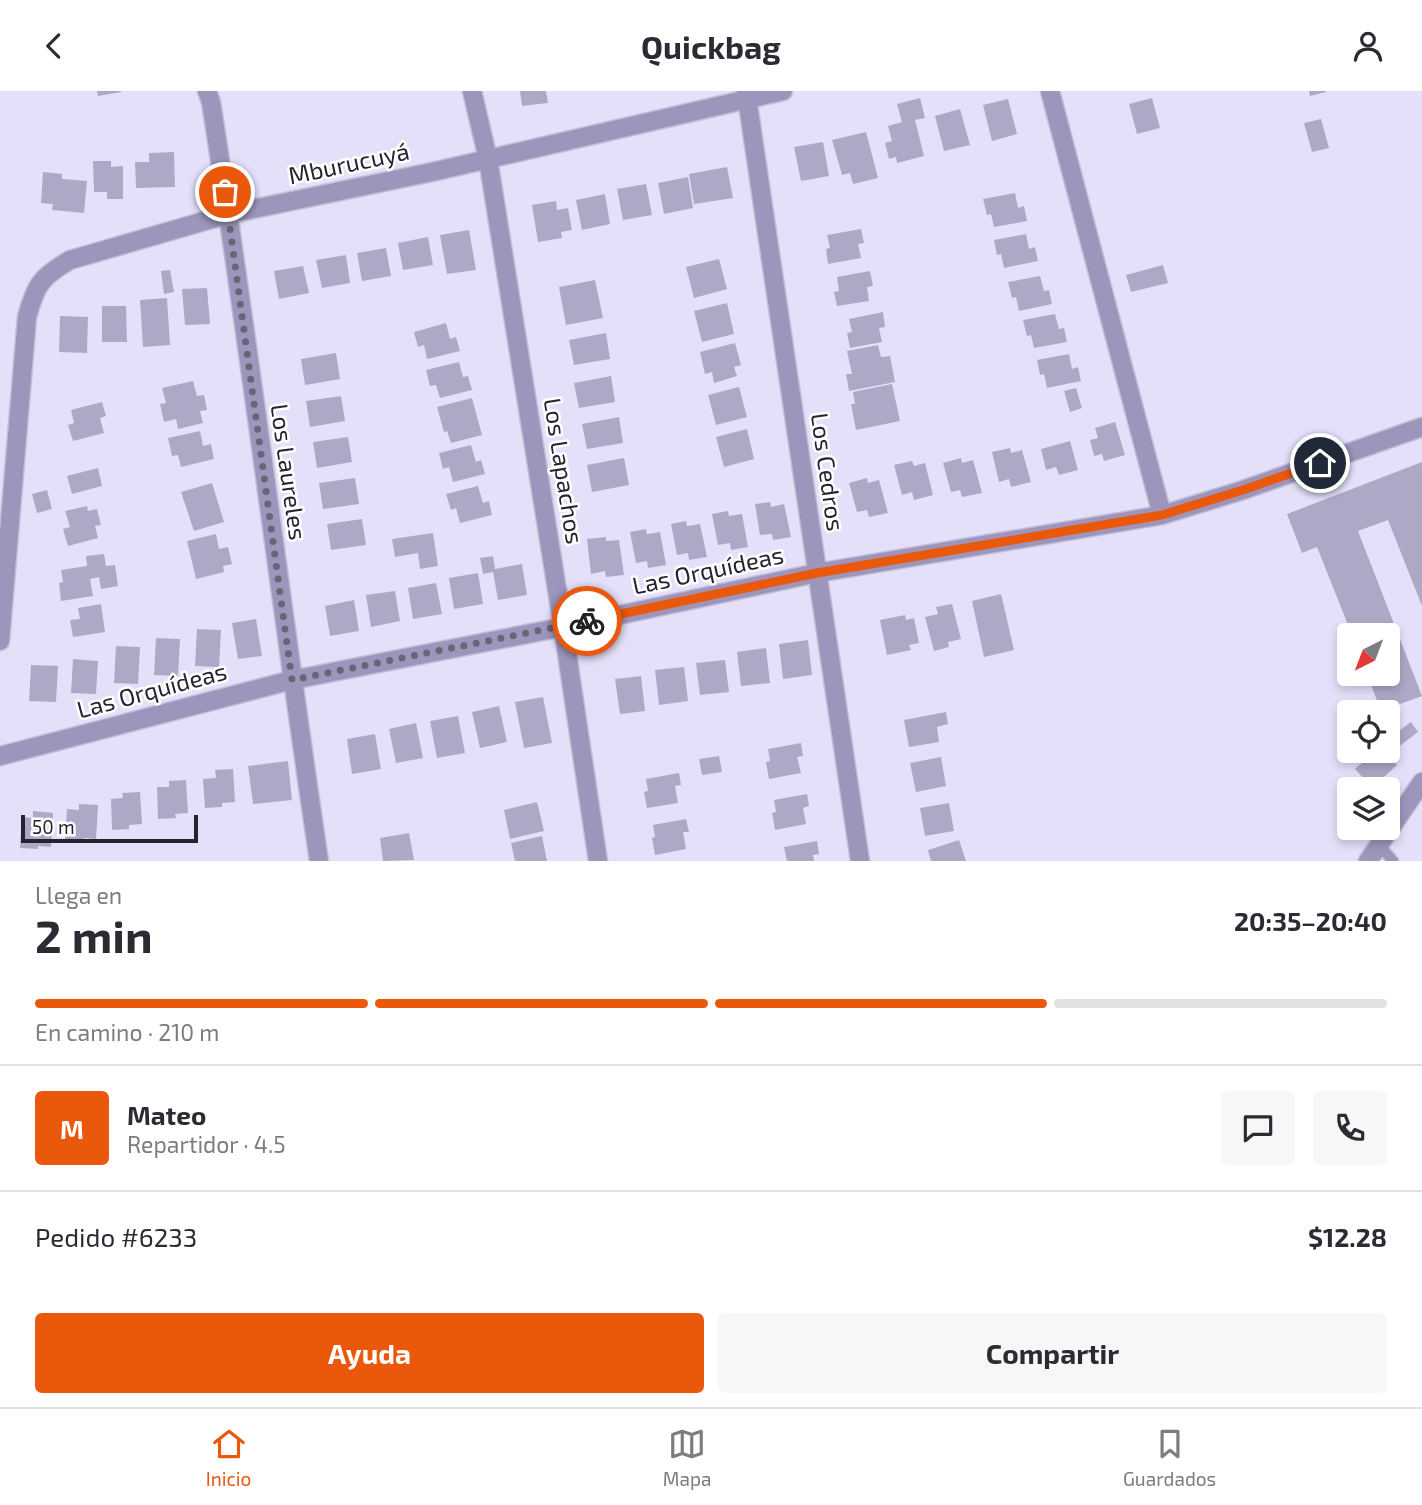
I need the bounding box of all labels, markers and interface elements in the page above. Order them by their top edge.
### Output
icon: back [35,27,73,65]
text: Quickbag [641,27,781,65]
icon: person [1349,27,1387,65]
street label: Mburucuyá [286,136,412,189]
pin [195,162,255,222]
icon: bag [206,173,244,211]
street label: Los Lapachos [539,396,590,546]
street label: Los Laureles [266,402,313,542]
street label: Los Cedros [806,411,851,533]
pin [1290,433,1350,493]
icon: home [1301,444,1339,482]
street label: Las Orquídeas [629,539,786,600]
courier [552,586,622,656]
icon: bike [568,602,606,640]
north arrow [1337,623,1400,686]
map controls [1337,623,1400,840]
street label: Las Orquídeas [74,656,230,723]
button: locate [1337,700,1400,763]
button: layers [1337,777,1400,840]
scale bar [21,812,198,844]
text: 50 m [32,815,75,838]
text: Llega en [35,881,122,909]
text: 20:35–20:40 [1234,905,1387,936]
text: 2 min [35,907,153,962]
text: En camino · 210 m [35,1018,219,1046]
button: chat [1221,1091,1295,1165]
button: phone [1313,1091,1387,1165]
text: Mateo [127,1099,206,1130]
text: M [60,1113,84,1144]
text: Repartidor · 4.5 [127,1130,286,1158]
text: Pedido #6233 [35,1221,197,1252]
text: $12.28 [1308,1221,1387,1252]
button: Ayuda [35,1313,704,1393]
button: Compartir [718,1313,1387,1393]
tab: Inicio [206,1425,251,1490]
tab: Mapa [663,1425,711,1490]
tab: Guardados [1123,1425,1216,1490]

